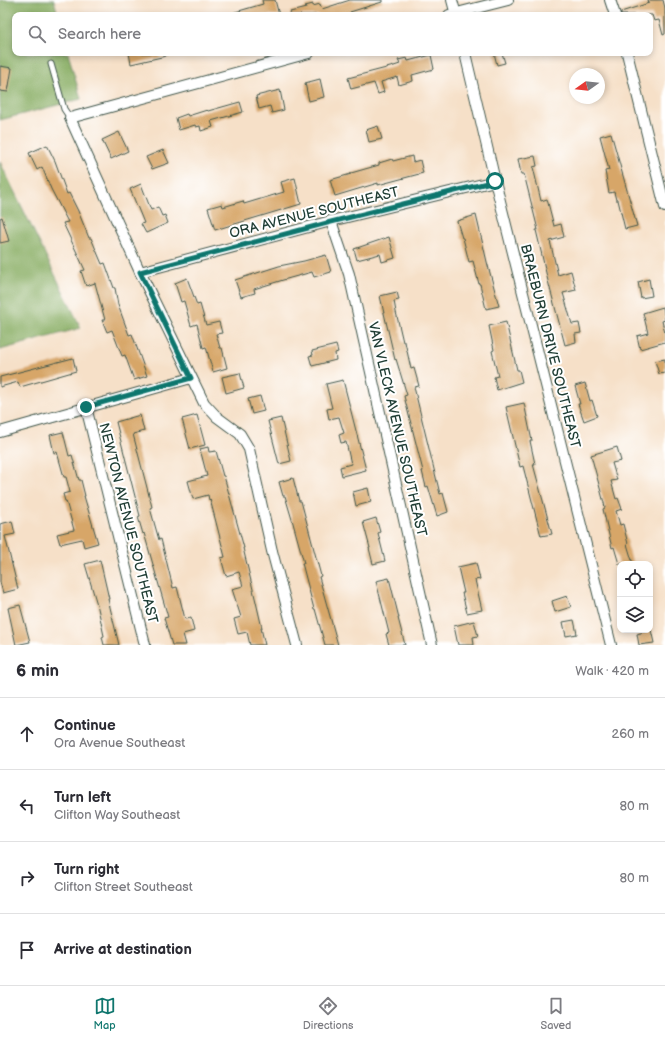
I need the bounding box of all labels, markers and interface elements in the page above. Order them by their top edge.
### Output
search box [12,12,653,56]
icon: search [26,23,48,45]
text: Search here [58,25,141,44]
north arrow [569,68,605,104]
route start [486,172,504,190]
street label: ORA AVENUE SOUTHEAST [228,183,401,242]
street label: BRAEBURN DRIVE SOUTHEAST [517,242,584,451]
street label: VAN VLECK AVENUE SOUTHEAST [365,320,431,539]
route end [77,398,95,416]
street label: NEWTON AVENUE SOUTHEAST [95,421,162,626]
map controls [617,561,653,633]
button: locate [617,561,653,597]
button: layers [617,597,653,633]
text: 6 min [16,661,59,681]
text: Walk · 420 m [575,663,649,679]
text: Continue [54,716,116,735]
icon: ahead [16,723,38,745]
text: 260 m [611,726,649,742]
text: Ora Avenue Southeast [54,735,185,751]
text: Turn left [54,788,111,807]
icon: left [16,795,38,817]
text: 80 m [620,798,649,814]
text: Clifton Way Southeast [54,807,180,823]
text: Turn right [54,860,119,879]
icon: right [16,867,38,889]
text: 80 m [620,870,649,886]
text: Clifton Street Southeast [54,879,193,895]
icon: arrive [16,939,38,961]
text: Arrive at destination [54,940,192,959]
tab: Map [94,995,116,1032]
tab: Directions [303,995,353,1032]
tab: Saved [541,995,571,1032]

